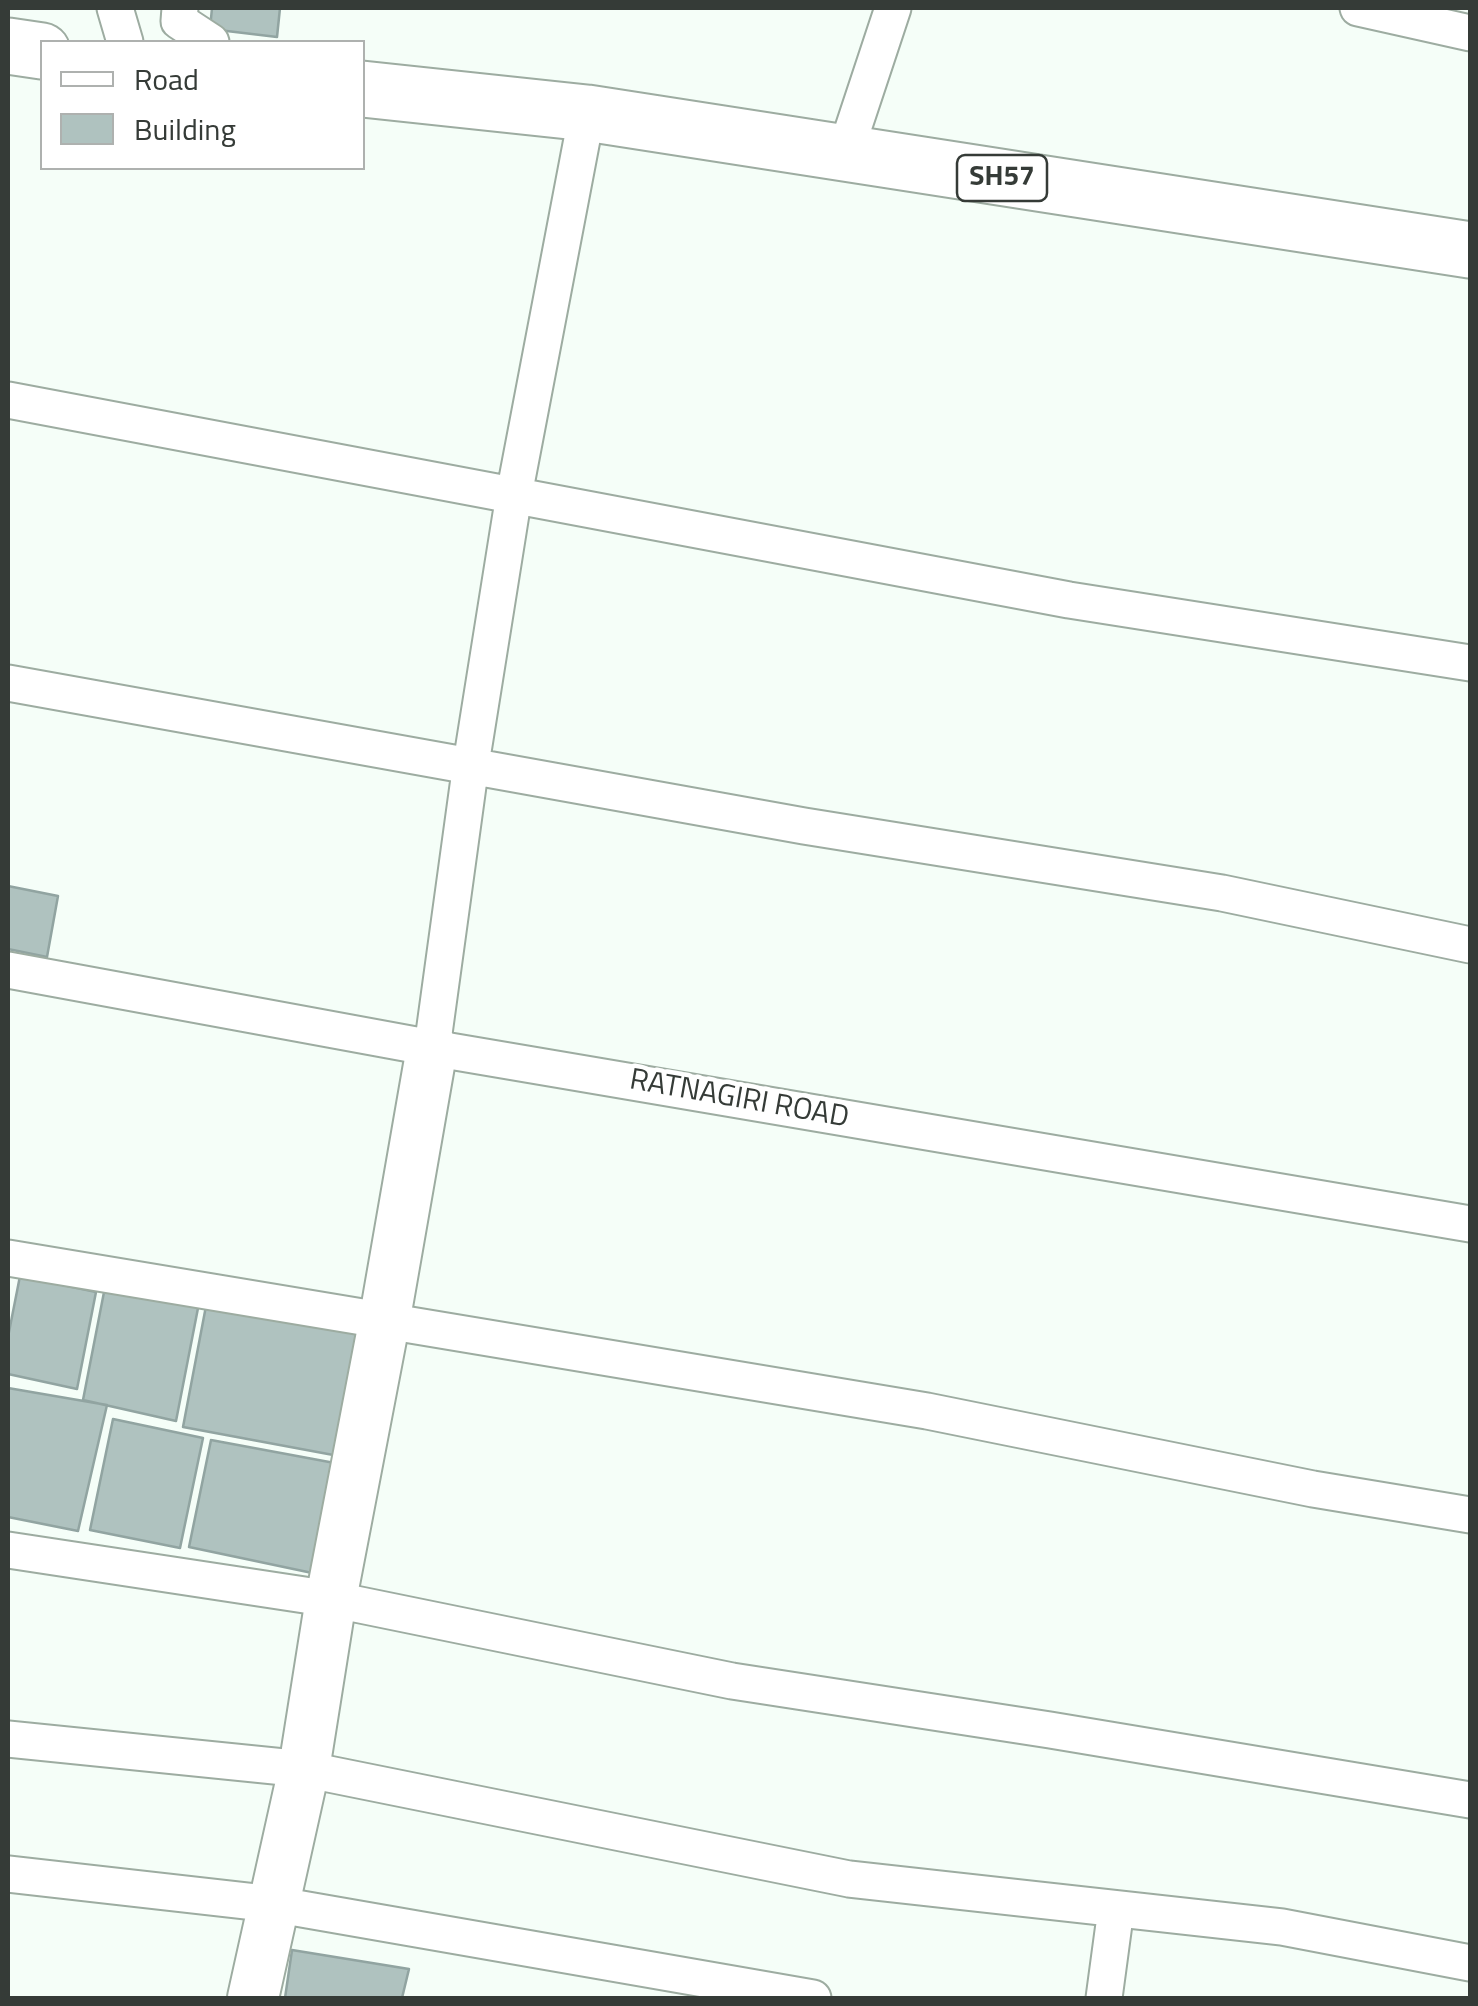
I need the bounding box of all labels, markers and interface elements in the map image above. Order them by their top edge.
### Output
legend [40,40,365,170]
text: Road [134,56,199,102]
text: Building [134,106,236,152]
road number: SH57 [957,155,1047,201]
street label: RATNAGIRI ROAD [627,1063,851,1137]

